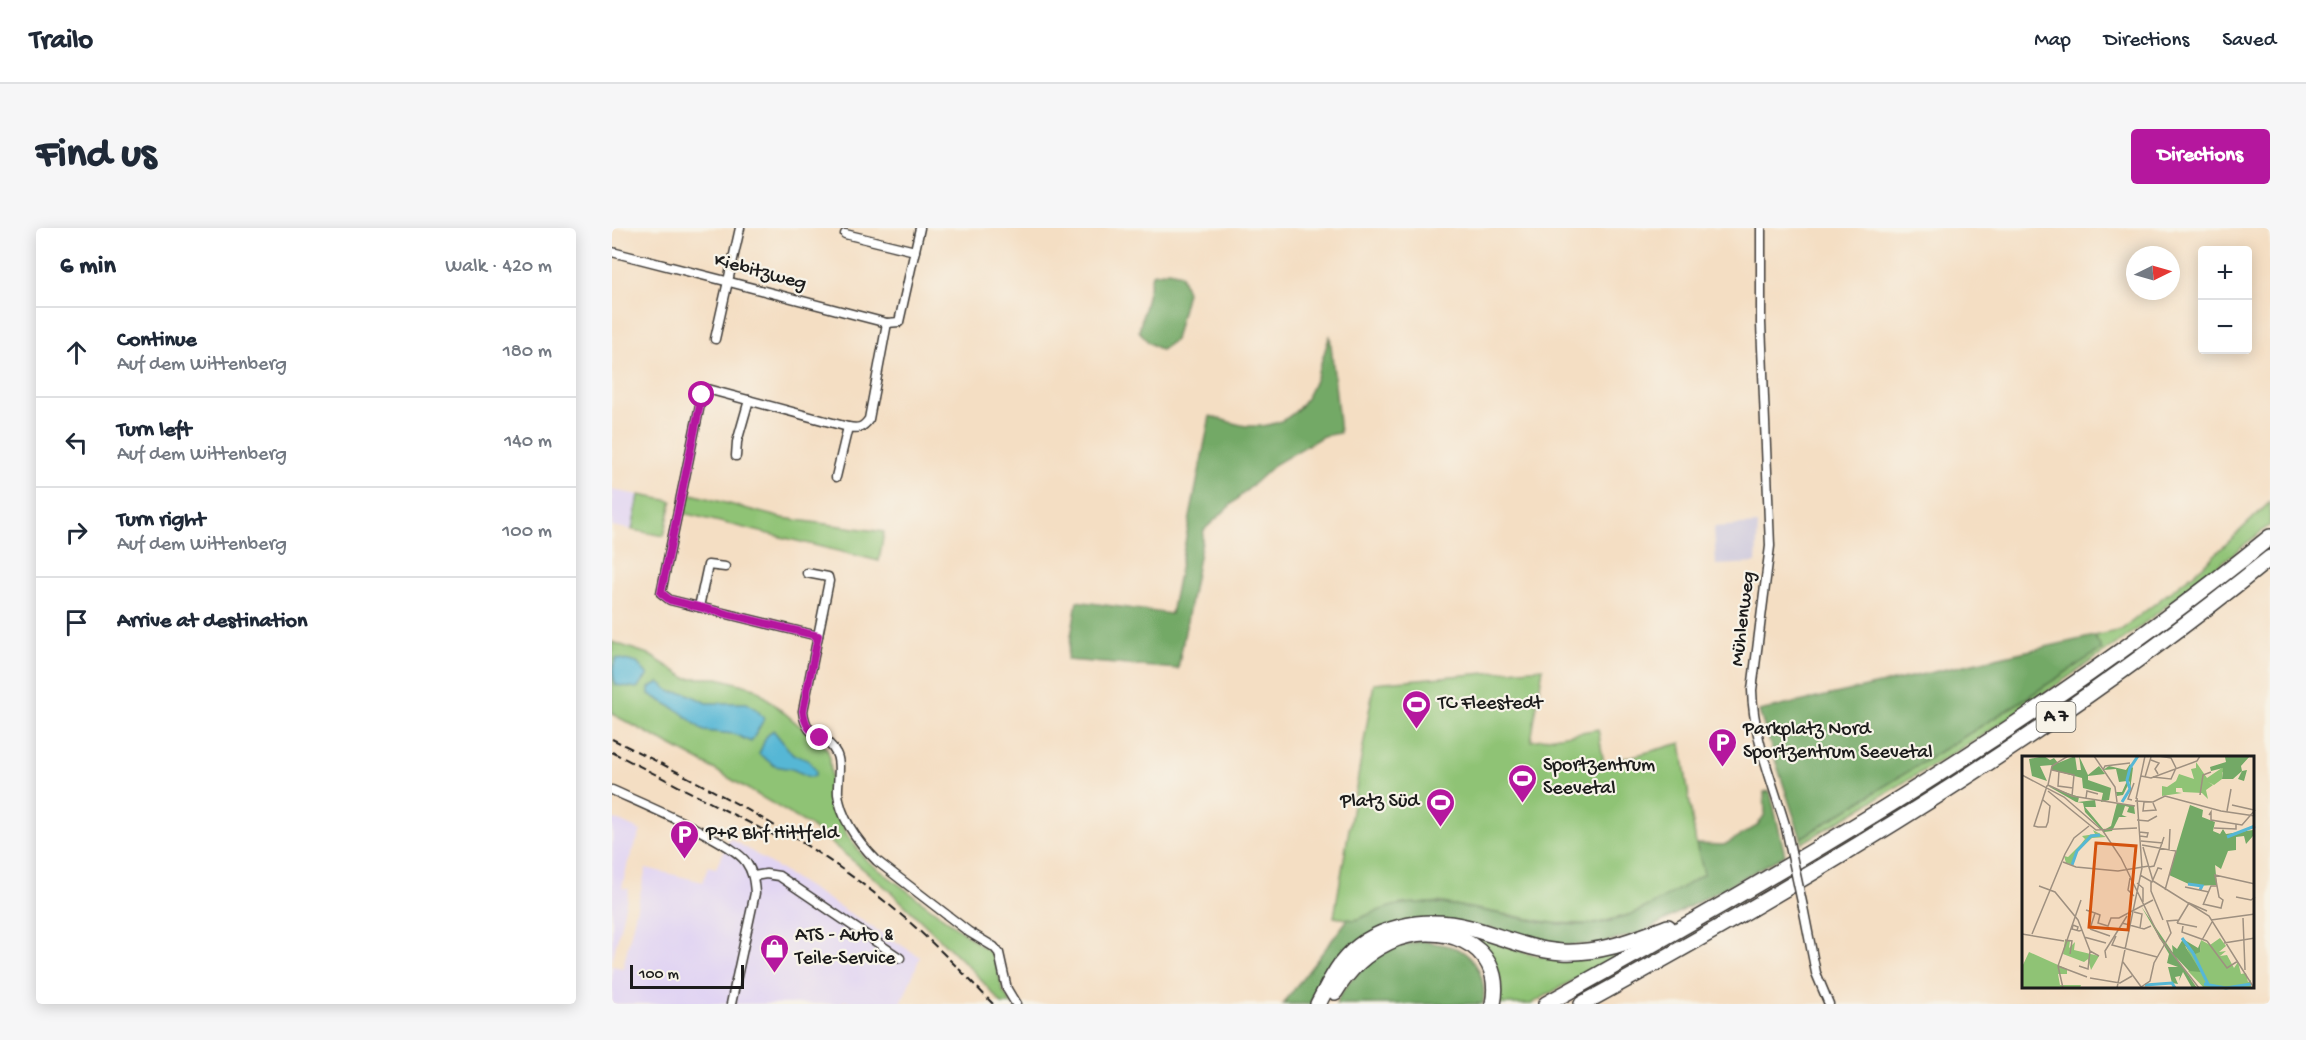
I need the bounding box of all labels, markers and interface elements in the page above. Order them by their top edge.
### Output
text: Trailo [30,25,93,58]
text: Map [2034,29,2071,54]
text: Directions [2104,29,2189,54]
text: Saved [2222,29,2276,54]
button: Directions [2131,129,2270,184]
text: Find us [36,132,156,181]
north arrow [2126,246,2180,300]
map controls [2198,246,2252,354]
button: + [2198,246,2252,300]
street label: Kiebitzweg [711,250,809,296]
text: 6 min [60,252,116,283]
text: Walk · 420 m [445,256,552,279]
button: − [2198,300,2252,354]
text: Continue [117,328,197,354]
icon: ahead [60,336,93,369]
text: 180 m [503,341,552,364]
text: Auf dem Wittenberg [117,354,287,377]
route start [688,381,714,407]
text: Turn left [117,418,191,444]
icon: left [60,426,93,459]
text: 140 m [504,431,552,454]
text: Auf dem Wittenberg [117,444,287,467]
text: Turn right [117,508,205,534]
icon: right [60,516,93,549]
text: 100 m [502,521,552,544]
text: Auf dem Wittenberg [117,534,287,557]
street label: Mühlenweg [1727,570,1761,668]
icon: arrive [60,606,93,639]
text: Arrive at destination [117,609,307,635]
sports icon: TC Fleestedt [1401,688,1433,730]
place label: TC Fleestedt [1437,693,1544,716]
road number: A 7 [2036,702,2076,732]
place label: Parkplatz Nord Sportzentrum Seevetal [1742,719,1933,765]
route end [806,724,832,750]
parking icon: Parkplatz Nord Sportzentrum Seevetal [1706,726,1738,768]
place label: Sportzentrum Seevetal [1543,755,1655,801]
inset map [2022,756,2255,989]
sports icon: Sportzentrum Seevetal [1506,762,1538,804]
sports icon: Platz Süd [1424,786,1456,828]
place label: Platz Süd [1339,791,1421,814]
parking icon: P+R Bhf Hittfeld [669,818,701,860]
place label: P+R Bhf Hittfeld [705,823,841,846]
place label: ATS - Auto & Teile-Service [794,925,896,971]
shop icon: ATS - Auto & Teile-Service [758,932,790,974]
scale bar [630,962,744,990]
text: 100 m [639,966,679,985]

